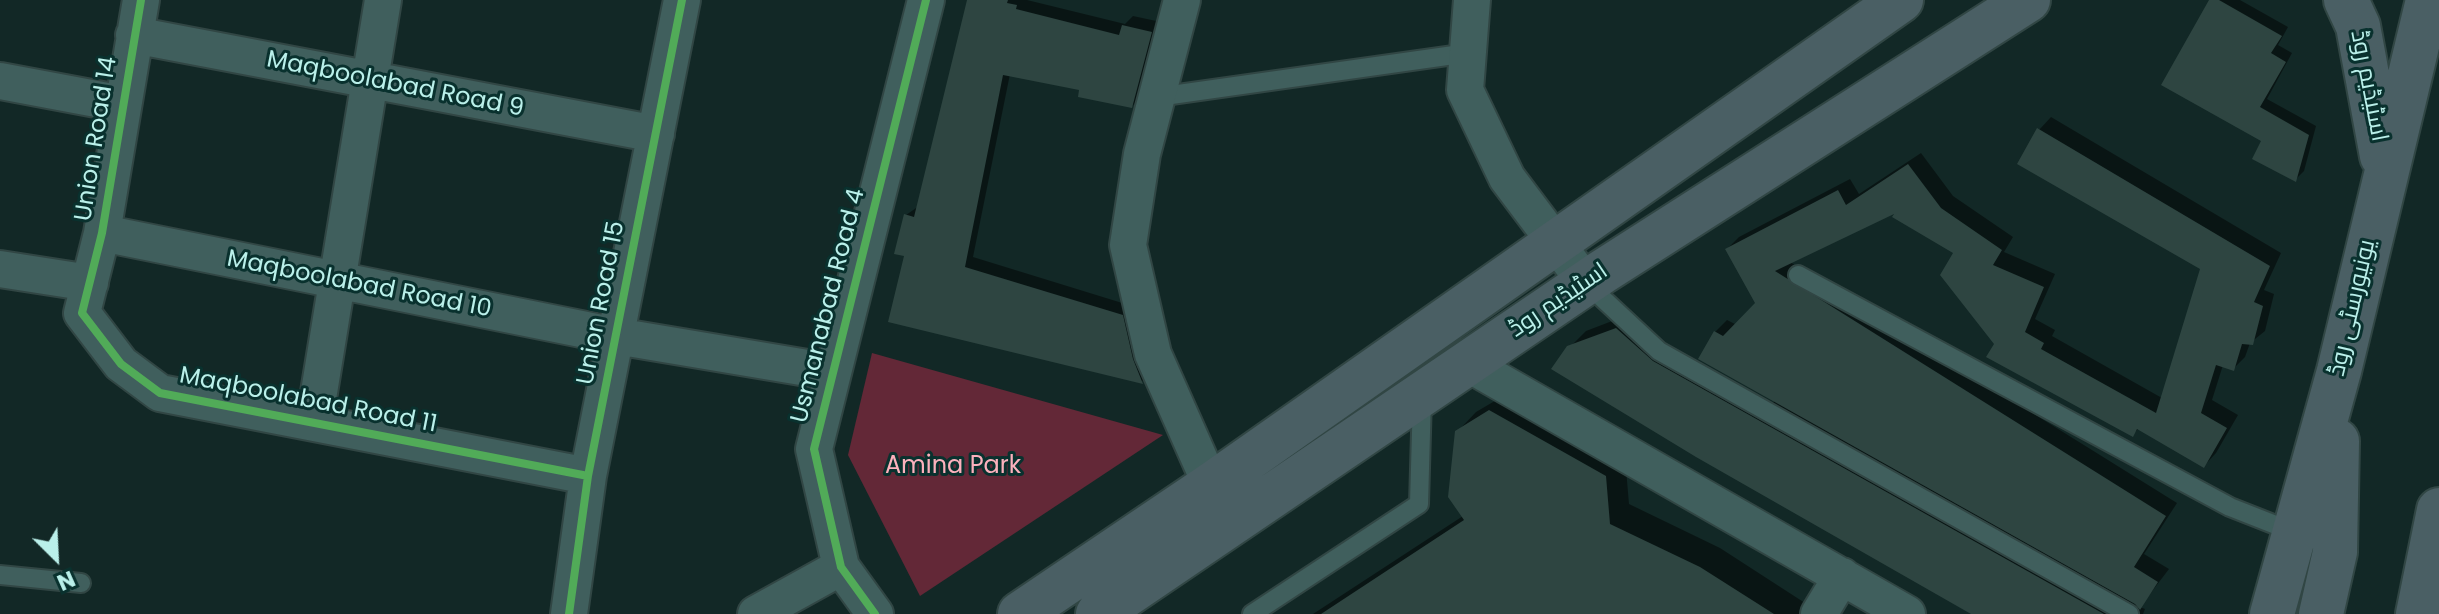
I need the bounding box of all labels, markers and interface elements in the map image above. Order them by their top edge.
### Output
street label: اسٹیڈیم روڈ [2343,28,2393,144]
street label: Maqboolabad Road 9 [264,46,526,124]
street label: Union Road 14 [70,55,124,223]
street label: Usmanabad Road 4 [786,186,872,426]
street label: Union Road 15 [572,219,632,387]
street label: یونیورسٹی روڈ [2323,237,2383,379]
street label: Maqboolabad Road 10 [224,245,494,325]
street label: اسٹیڈیم روڈ [1504,258,1614,344]
street label: Maqboolabad Road 11 [177,362,439,440]
park label: Amina Park [885,453,1021,481]
north arrow [16,518,96,598]
text: N [52,563,80,598]

